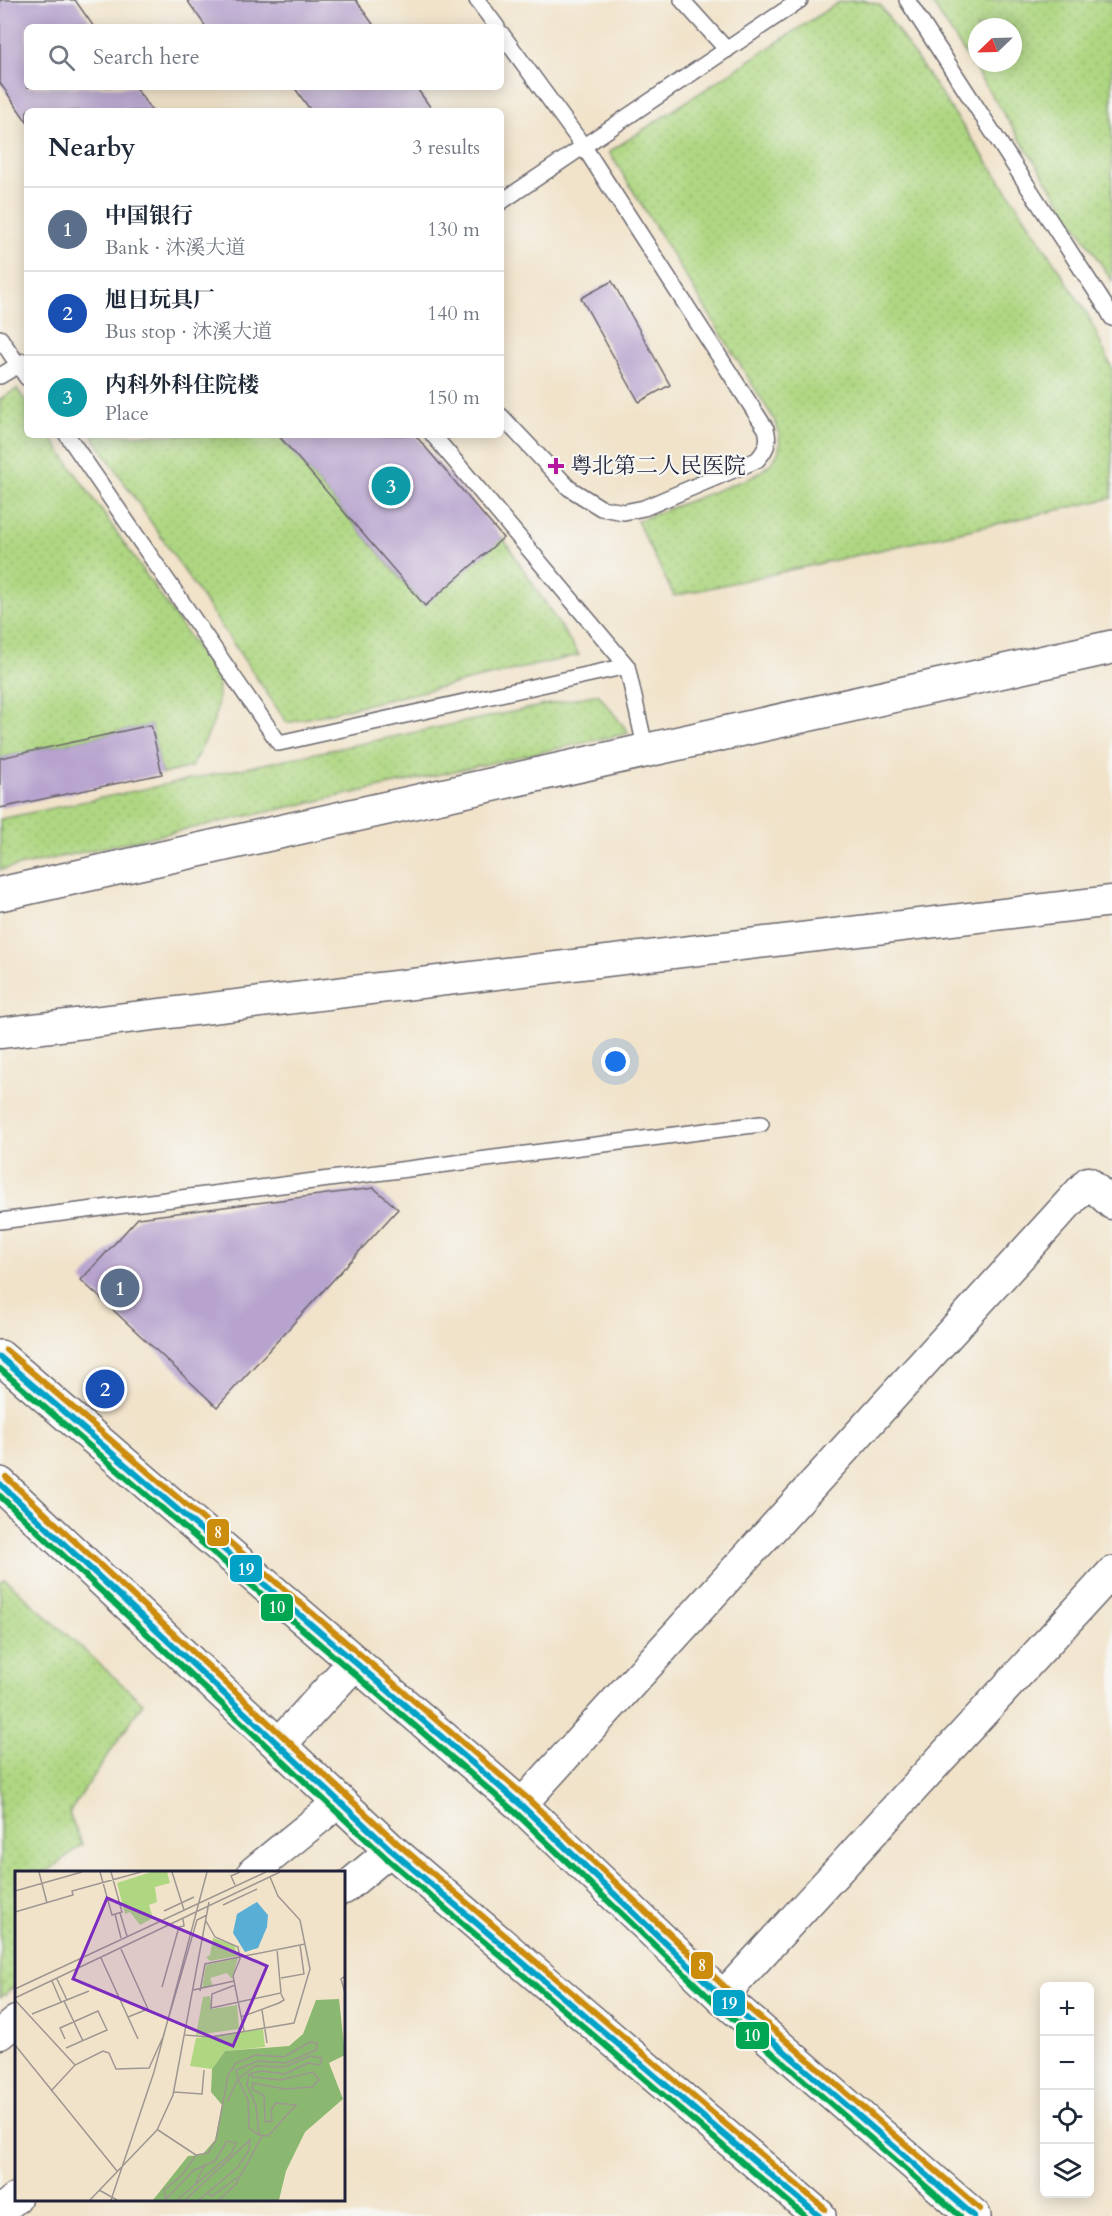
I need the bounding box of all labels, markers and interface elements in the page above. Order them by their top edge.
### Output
north arrow [968,18,1022,72]
search box [24,24,504,90]
icon: search [45,41,78,74]
text: Search here [93,42,200,72]
text: Nearby [48,130,136,165]
text: 3 results [412,134,480,161]
text: 中国银行 [105,201,193,231]
text: 1 [62,216,73,243]
text: 130 m [427,216,480,243]
text: Bank · 沐溪大道 [105,234,245,261]
text: 旭日玩具厂 [105,285,215,315]
text: 2 [62,300,73,327]
text: 140 m [427,300,480,327]
text: Bus stop · 沐溪大道 [105,318,272,345]
text: 内科外科住院楼 [105,370,259,400]
text: 3 [62,384,73,411]
text: 150 m [427,384,480,411]
text: Place [105,400,149,427]
place label: 粤北第二人民医院 [570,451,746,481]
marker: 粤北第二人民医院 [547,457,565,475]
pin: 3 [372,464,410,508]
your location [601,1047,630,1076]
pin: 1 [100,1266,140,1310]
pin: 2 [86,1366,124,1412]
line badge: 8 [206,1518,230,1547]
text: 8 [214,1522,222,1544]
line badge: 19 [229,1554,263,1583]
text: 19 [238,1559,254,1581]
line badge: 10 [260,1593,294,1622]
text: 10 [269,1597,285,1619]
inset map [15,1871,345,2201]
line badge: 8 [690,1951,714,1980]
text: 8 [698,1955,706,1977]
map controls [1040,1982,1094,2198]
button: + [1040,1982,1094,2036]
line badge: 19 [712,1989,746,2017]
text: 19 [721,1993,737,2015]
line badge: 10 [735,2021,770,2050]
text: 10 [744,2025,760,2047]
button: − [1040,2036,1094,2090]
button: locate [1040,2090,1094,2144]
button: layers [1040,2144,1094,2198]

